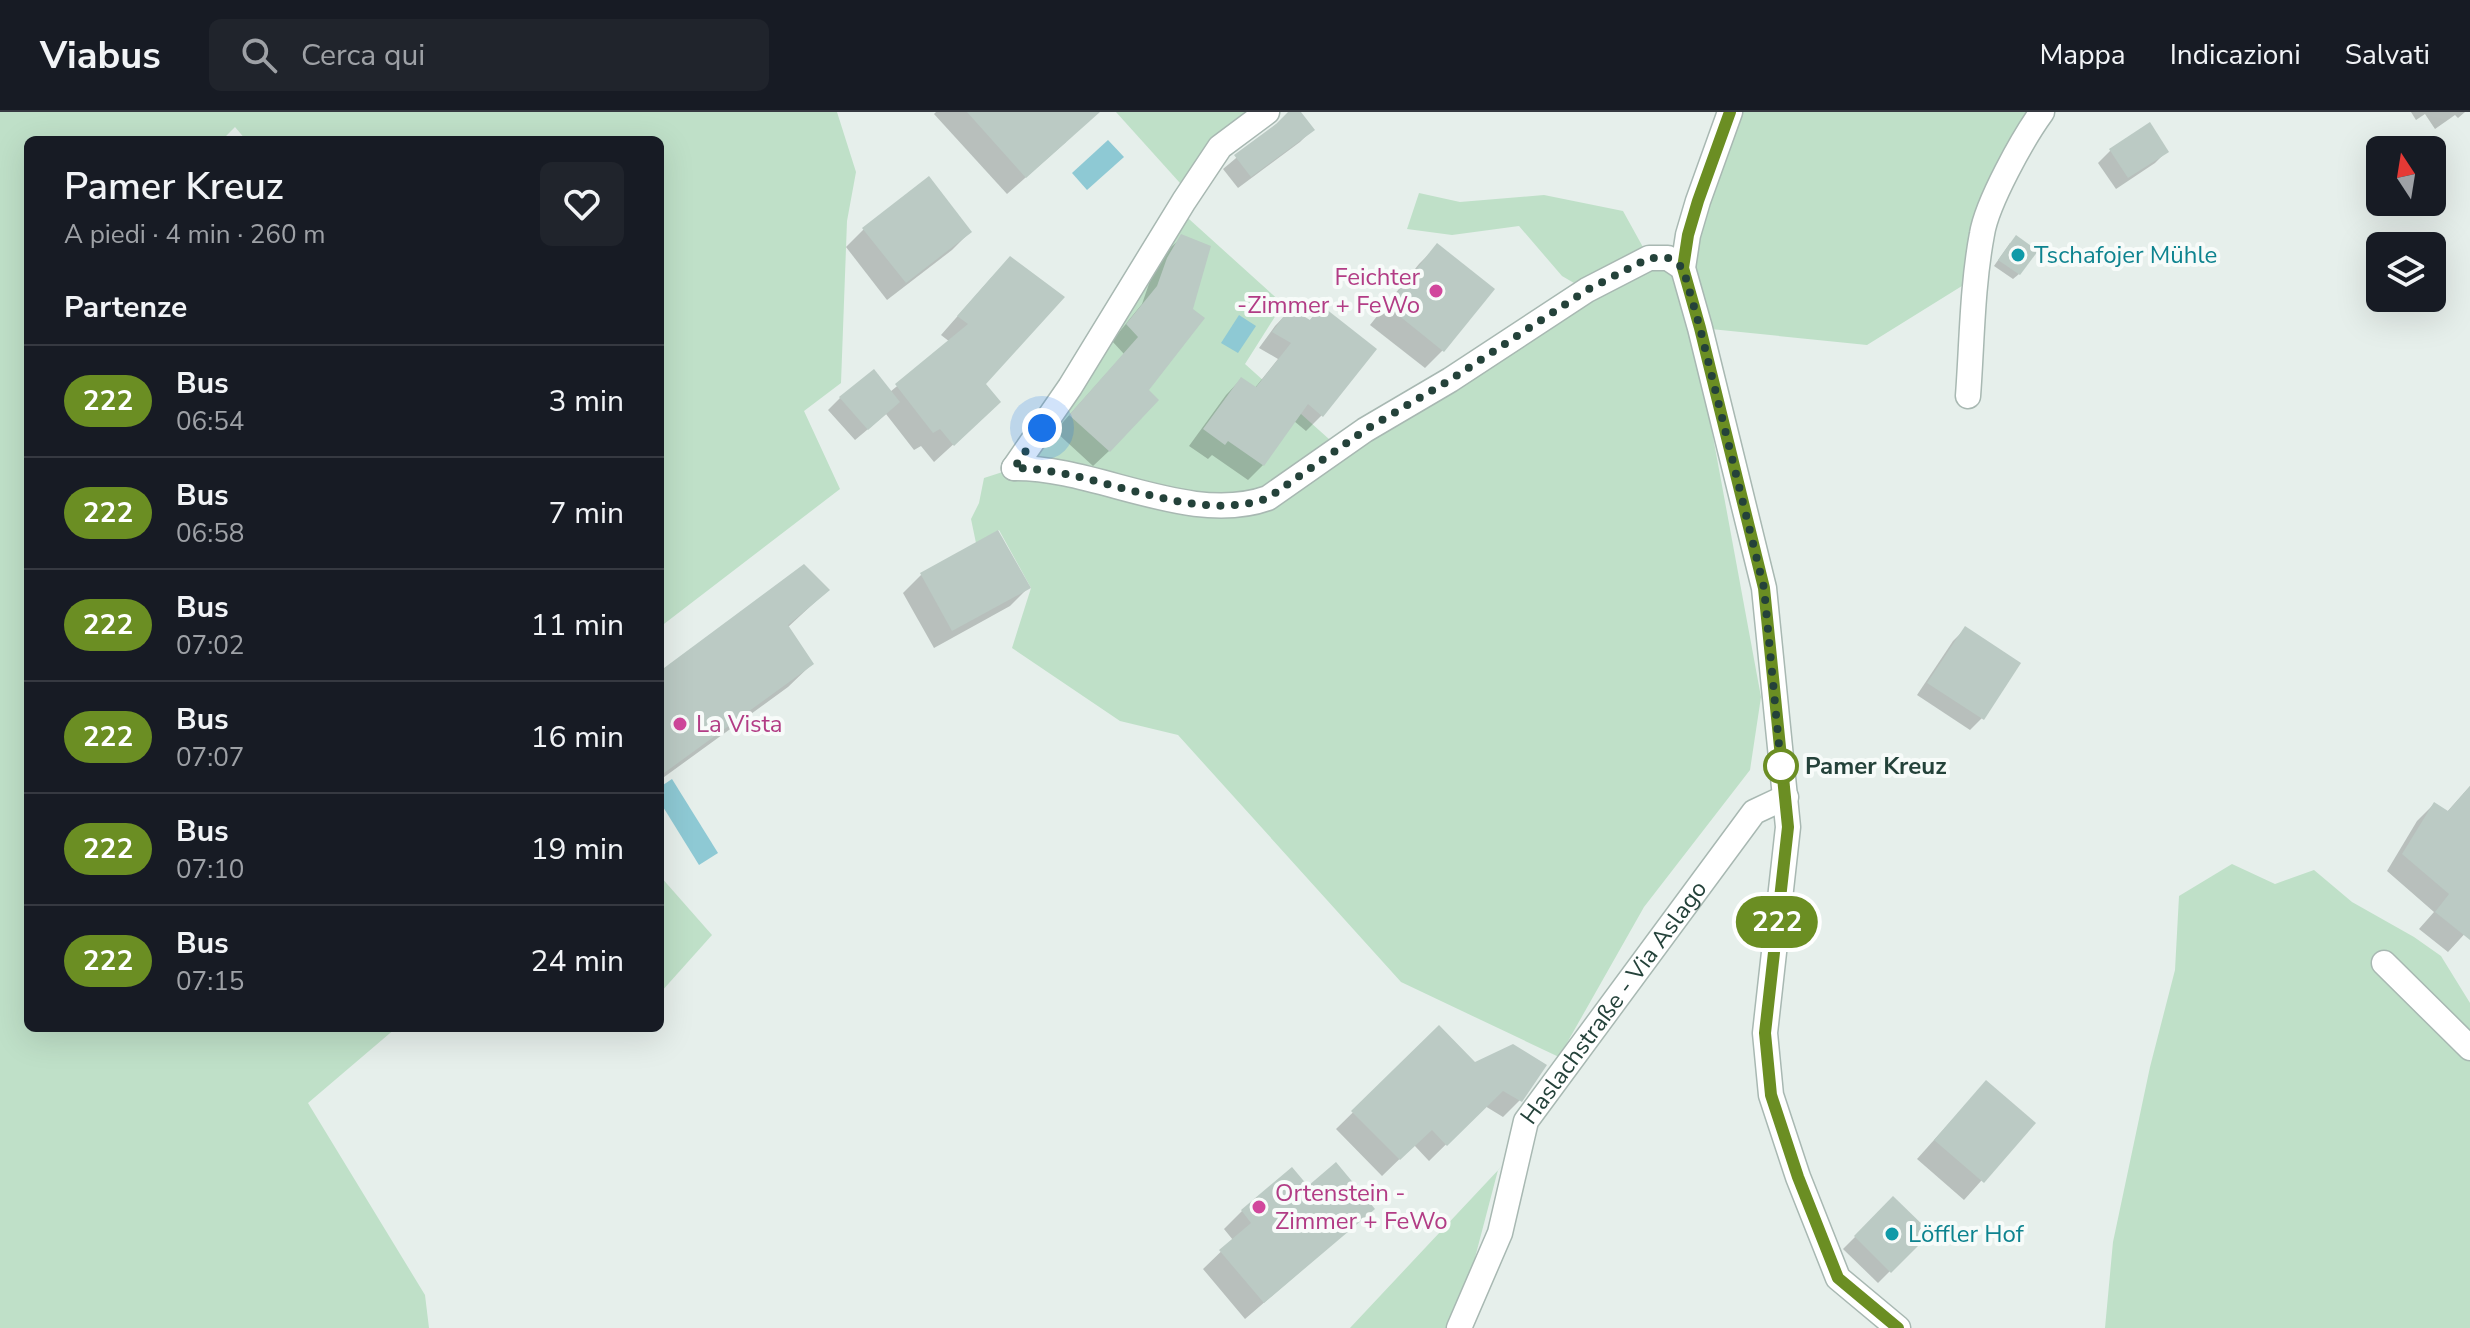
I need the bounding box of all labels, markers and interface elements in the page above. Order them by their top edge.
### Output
search box [209,19,769,91]
text: Viabus [40,30,161,81]
icon: search [237,33,281,77]
text: Cerca qui [301,35,425,76]
text: Mappa [2039,36,2126,74]
text: Indicazioni [2170,36,2301,74]
text: Salvati [2345,36,2430,74]
north arrow [2366,136,2446,216]
map controls [2366,136,2446,312]
text: Pamer Kreuz [64,161,284,212]
button: heart [540,162,624,246]
text: A piedi · 4 min · 260 m [64,217,326,252]
button: layers [2366,232,2446,312]
place label: Tschafojer Mühle [2034,239,2217,271]
marker: Tschafojer Mühle [2009,246,2027,264]
place label: Feichter -Zimmer + FeWo [1237,261,1420,321]
marker: Feichter -Zimmer + FeWo [1427,282,1445,300]
text: Partenze [64,287,187,328]
text: Bus [176,363,229,404]
text: 3 min [549,381,624,422]
text: 222 [83,382,133,420]
text: 06:54 [176,404,244,439]
your location [1022,408,1062,448]
text: Bus [176,475,229,516]
text: 7 min [549,493,624,534]
text: 222 [83,494,133,532]
text: 06:58 [176,516,244,551]
text: Bus [176,587,229,628]
text: 11 min [531,605,624,646]
text: 222 [83,606,133,644]
text: 07:02 [176,628,244,663]
text: Bus [176,699,229,740]
place label: La Vista [696,708,783,740]
marker: La Vista [671,715,689,733]
text: 16 min [531,717,624,758]
text: 222 [83,718,133,756]
text: 07:07 [176,740,244,775]
marker: Pamer Kreuz [1764,749,1798,783]
place label: Pamer Kreuz [1805,750,1947,782]
text: Bus [176,811,229,852]
text: 19 min [531,829,624,870]
text: 222 [83,830,133,868]
text: 07:10 [176,852,244,887]
street label: Haslachstraße - Via Aslago [1513,874,1714,1131]
line badge: 222 [1731,896,1823,948]
text: 222 [1752,903,1802,941]
text: Bus [176,923,229,964]
text: 24 min [531,941,624,982]
text: 222 [83,942,133,980]
text: 07:15 [176,964,244,999]
place label: Ortenstein - Zimmer + FeWo [1275,1177,1448,1237]
marker: Ortenstein - Zimmer + FeWo [1250,1198,1268,1216]
place label: Löffler Hof [1908,1218,2025,1250]
marker: Löffler Hof [1883,1225,1901,1243]

